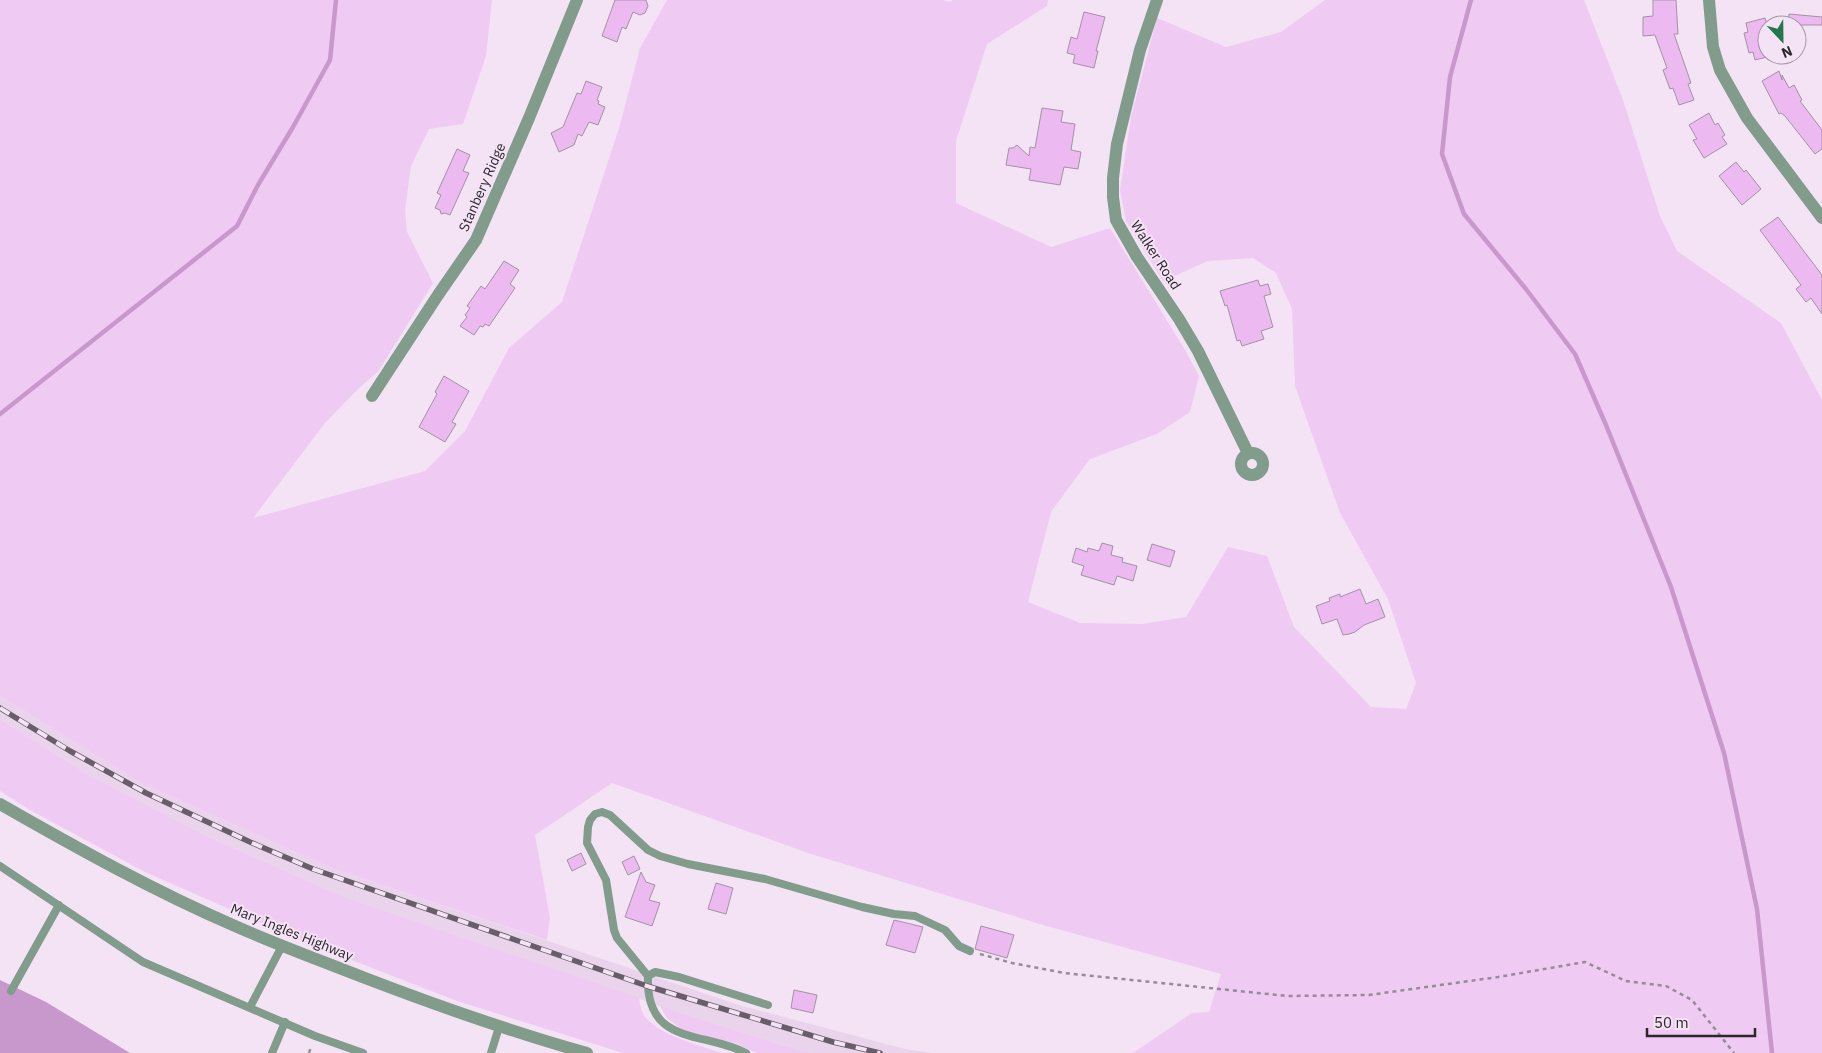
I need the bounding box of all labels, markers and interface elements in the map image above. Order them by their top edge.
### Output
north arrow [1757,15,1807,65]
text: N [1779,42,1795,62]
street label: Stanbery Ridge [454,139,510,234]
street label: Walker Road [1127,217,1185,293]
street label: Mary Ingles Highway [228,899,356,965]
scale bar [1647,1006,1754,1038]
text: 50 m [1654,1013,1689,1032]

